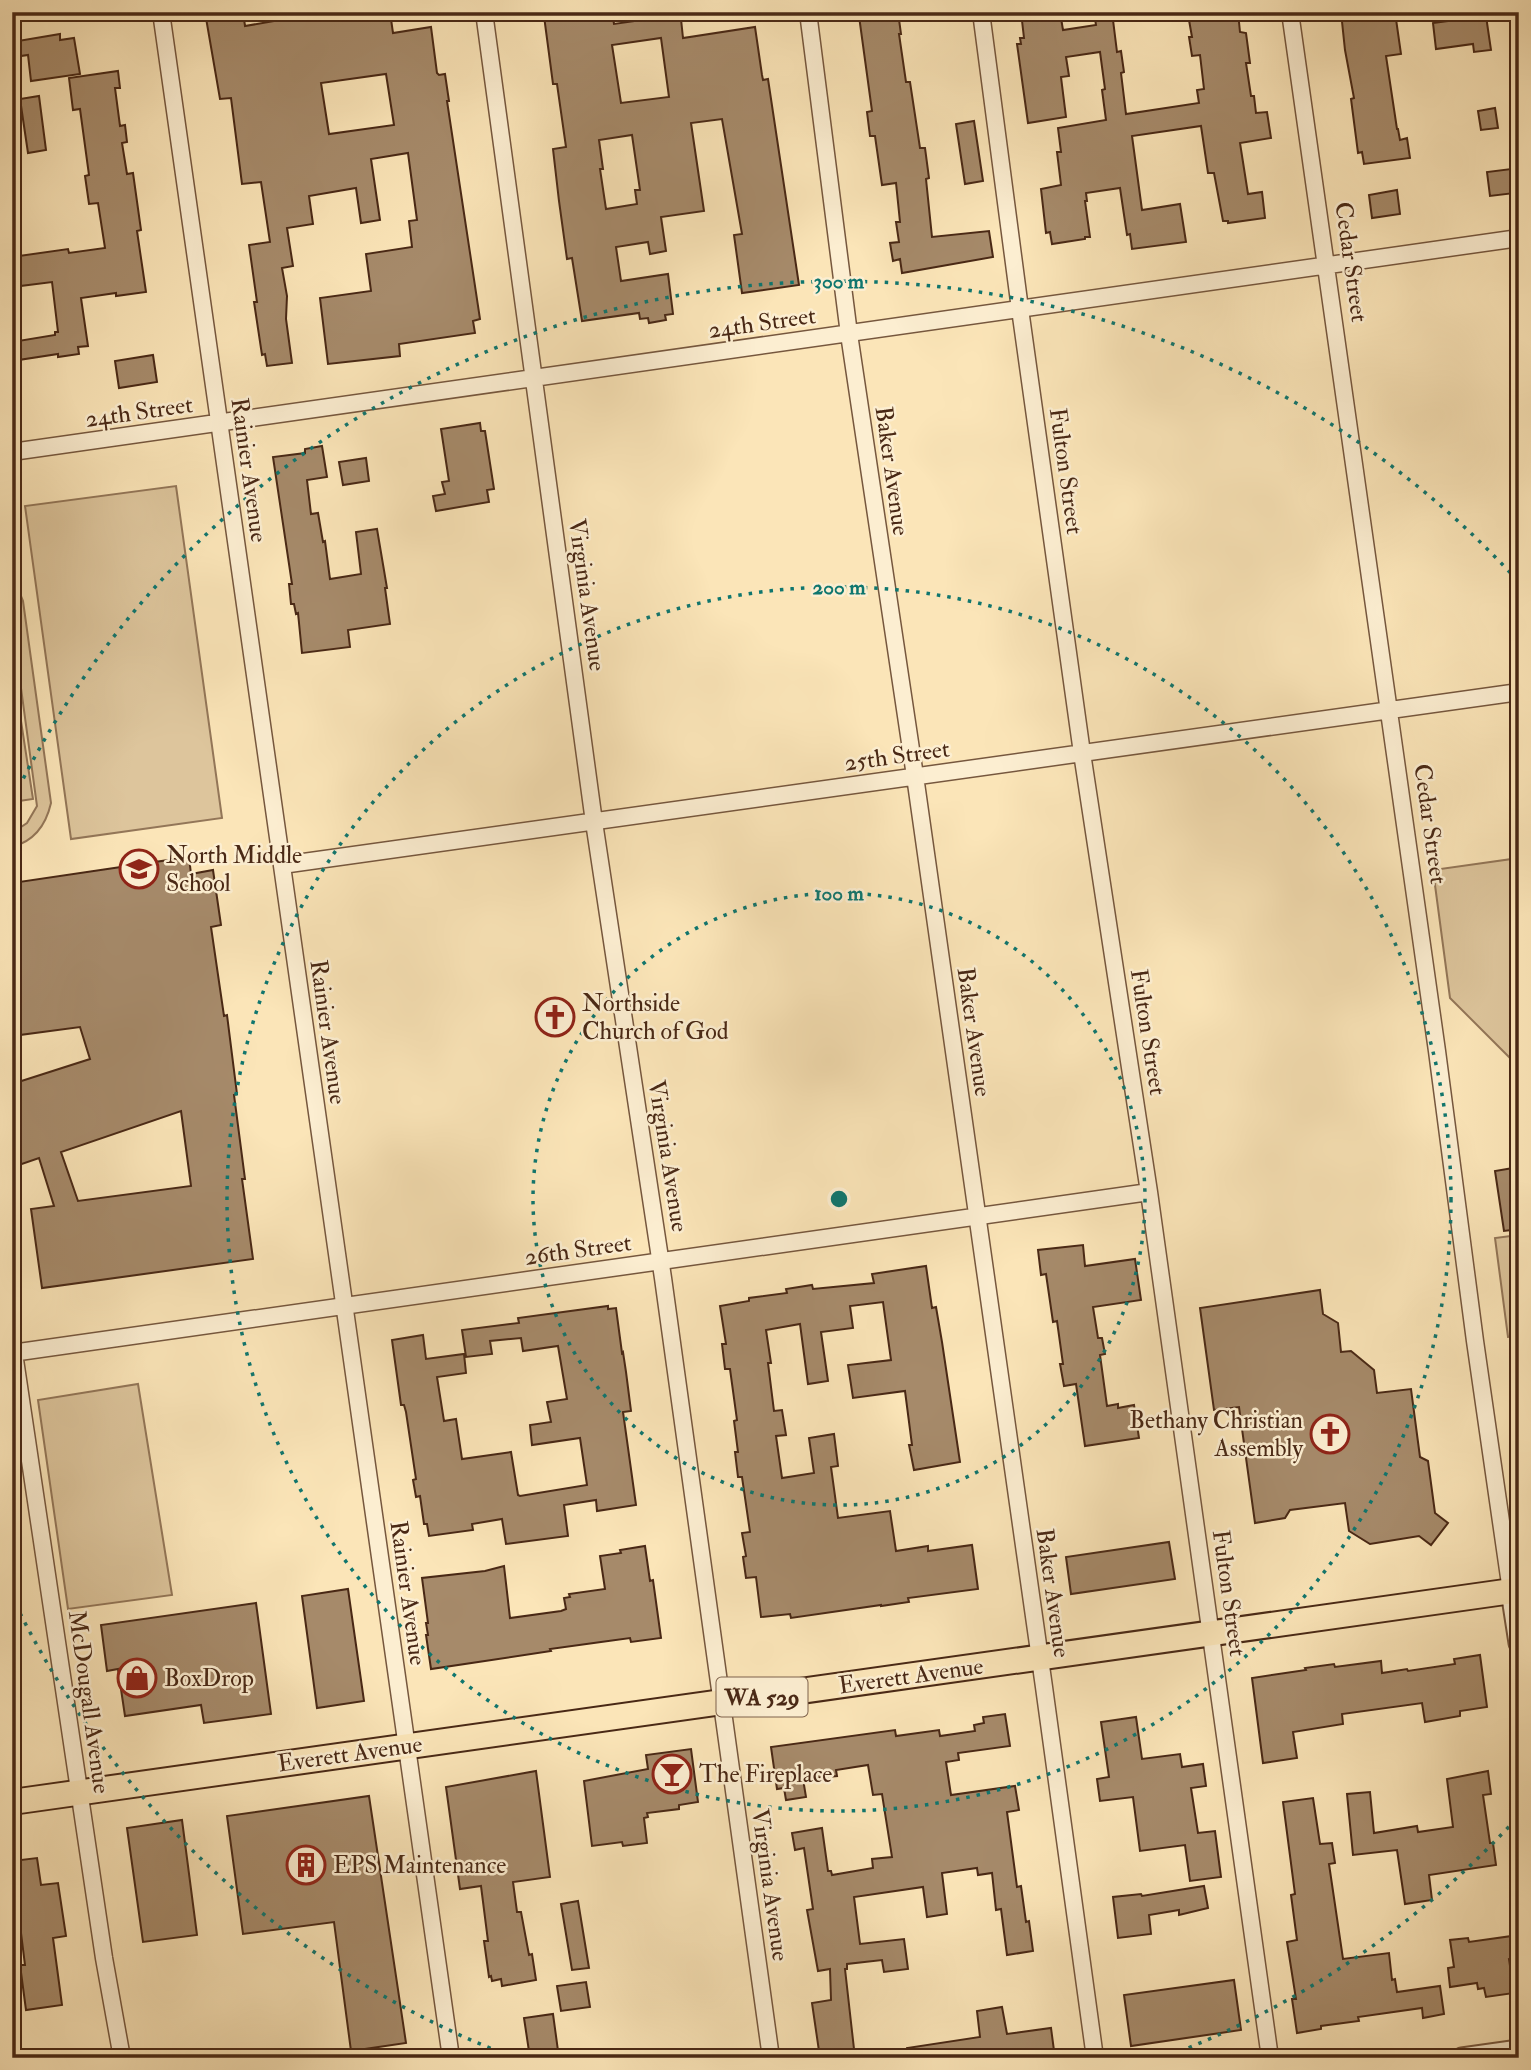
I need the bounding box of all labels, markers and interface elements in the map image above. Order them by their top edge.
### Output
street label: Cedar Street [1327,200,1375,324]
text: 300 m [814,268,865,295]
street label: 24th Street [706,300,818,346]
street label: 24th Street [83,389,195,435]
street label: Rainier Avenue [224,396,274,544]
street label: Baker Avenue [868,404,916,538]
street label: Fulton Street [1042,406,1090,536]
street label: Virginia Avenue [561,517,613,673]
text: 200 m [813,574,866,601]
street label: 25th Street [842,733,952,779]
street label: Cedar Street [1406,762,1454,886]
place label: North Middle School [166,840,302,899]
school or university icon: North Middle School [118,848,160,890]
text: 100 m [814,880,865,907]
street label: Rainier Avenue [303,958,353,1106]
street label: Baker Avenue [950,965,998,1099]
street label: Fulton Street [1123,967,1173,1098]
place label: Northside Church of God [582,988,729,1047]
church icon: Northside Church of God [534,996,576,1038]
street label: Virginia Avenue [641,1078,695,1234]
centre of rings [827,1187,851,1211]
street label: 26th Street [523,1227,634,1273]
place label: Bethany Christian Assembly [1129,1405,1303,1464]
church icon: Bethany Christian Assembly [1309,1413,1351,1455]
street label: Rainier Avenue [383,1519,433,1667]
street label: Baker Avenue [1029,1526,1077,1660]
street label: Fulton Street [1205,1528,1253,1658]
street label: McDougall Avenue [61,1609,117,1795]
street label: Everett Avenue [837,1650,985,1702]
shop icon: BoxDrop [116,1657,158,1699]
place label: BoxDrop [164,1663,254,1694]
road number: WA 529 [716,1678,808,1716]
street label: Everett Avenue [276,1728,424,1780]
bar icon: The Fireplace [651,1753,693,1795]
place label: The Fireplace [699,1759,832,1790]
street label: Virginia Avenue [744,1807,796,1963]
building icon: EPS Maintenance [285,1844,327,1886]
place label: EPS Maintenance [333,1850,506,1881]

